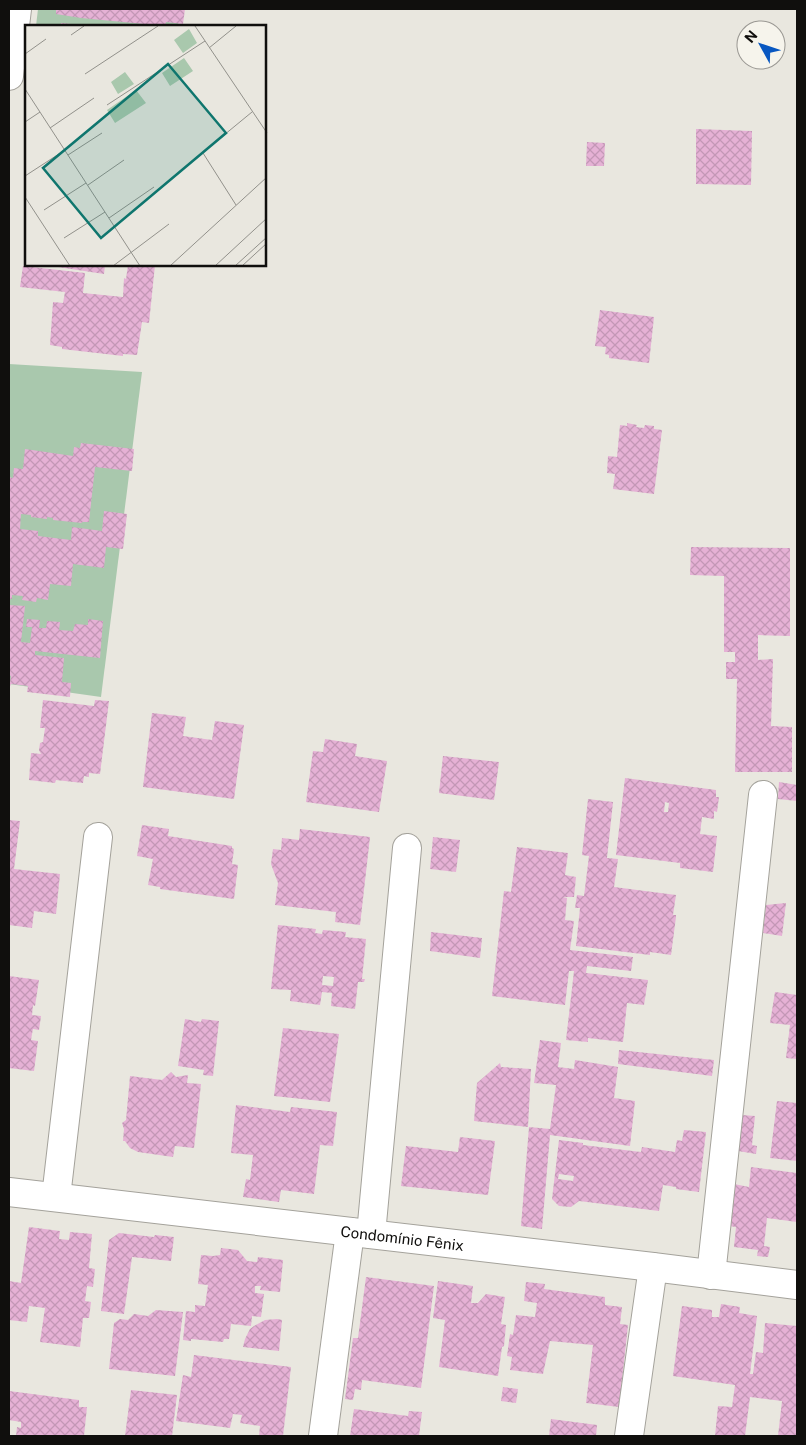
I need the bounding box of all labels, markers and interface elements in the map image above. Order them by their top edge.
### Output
north arrow [736,20,786,70]
inset map [25,25,266,266]
text: N [741,27,761,46]
street label: Condomínio Fênix [340,1222,465,1253]

